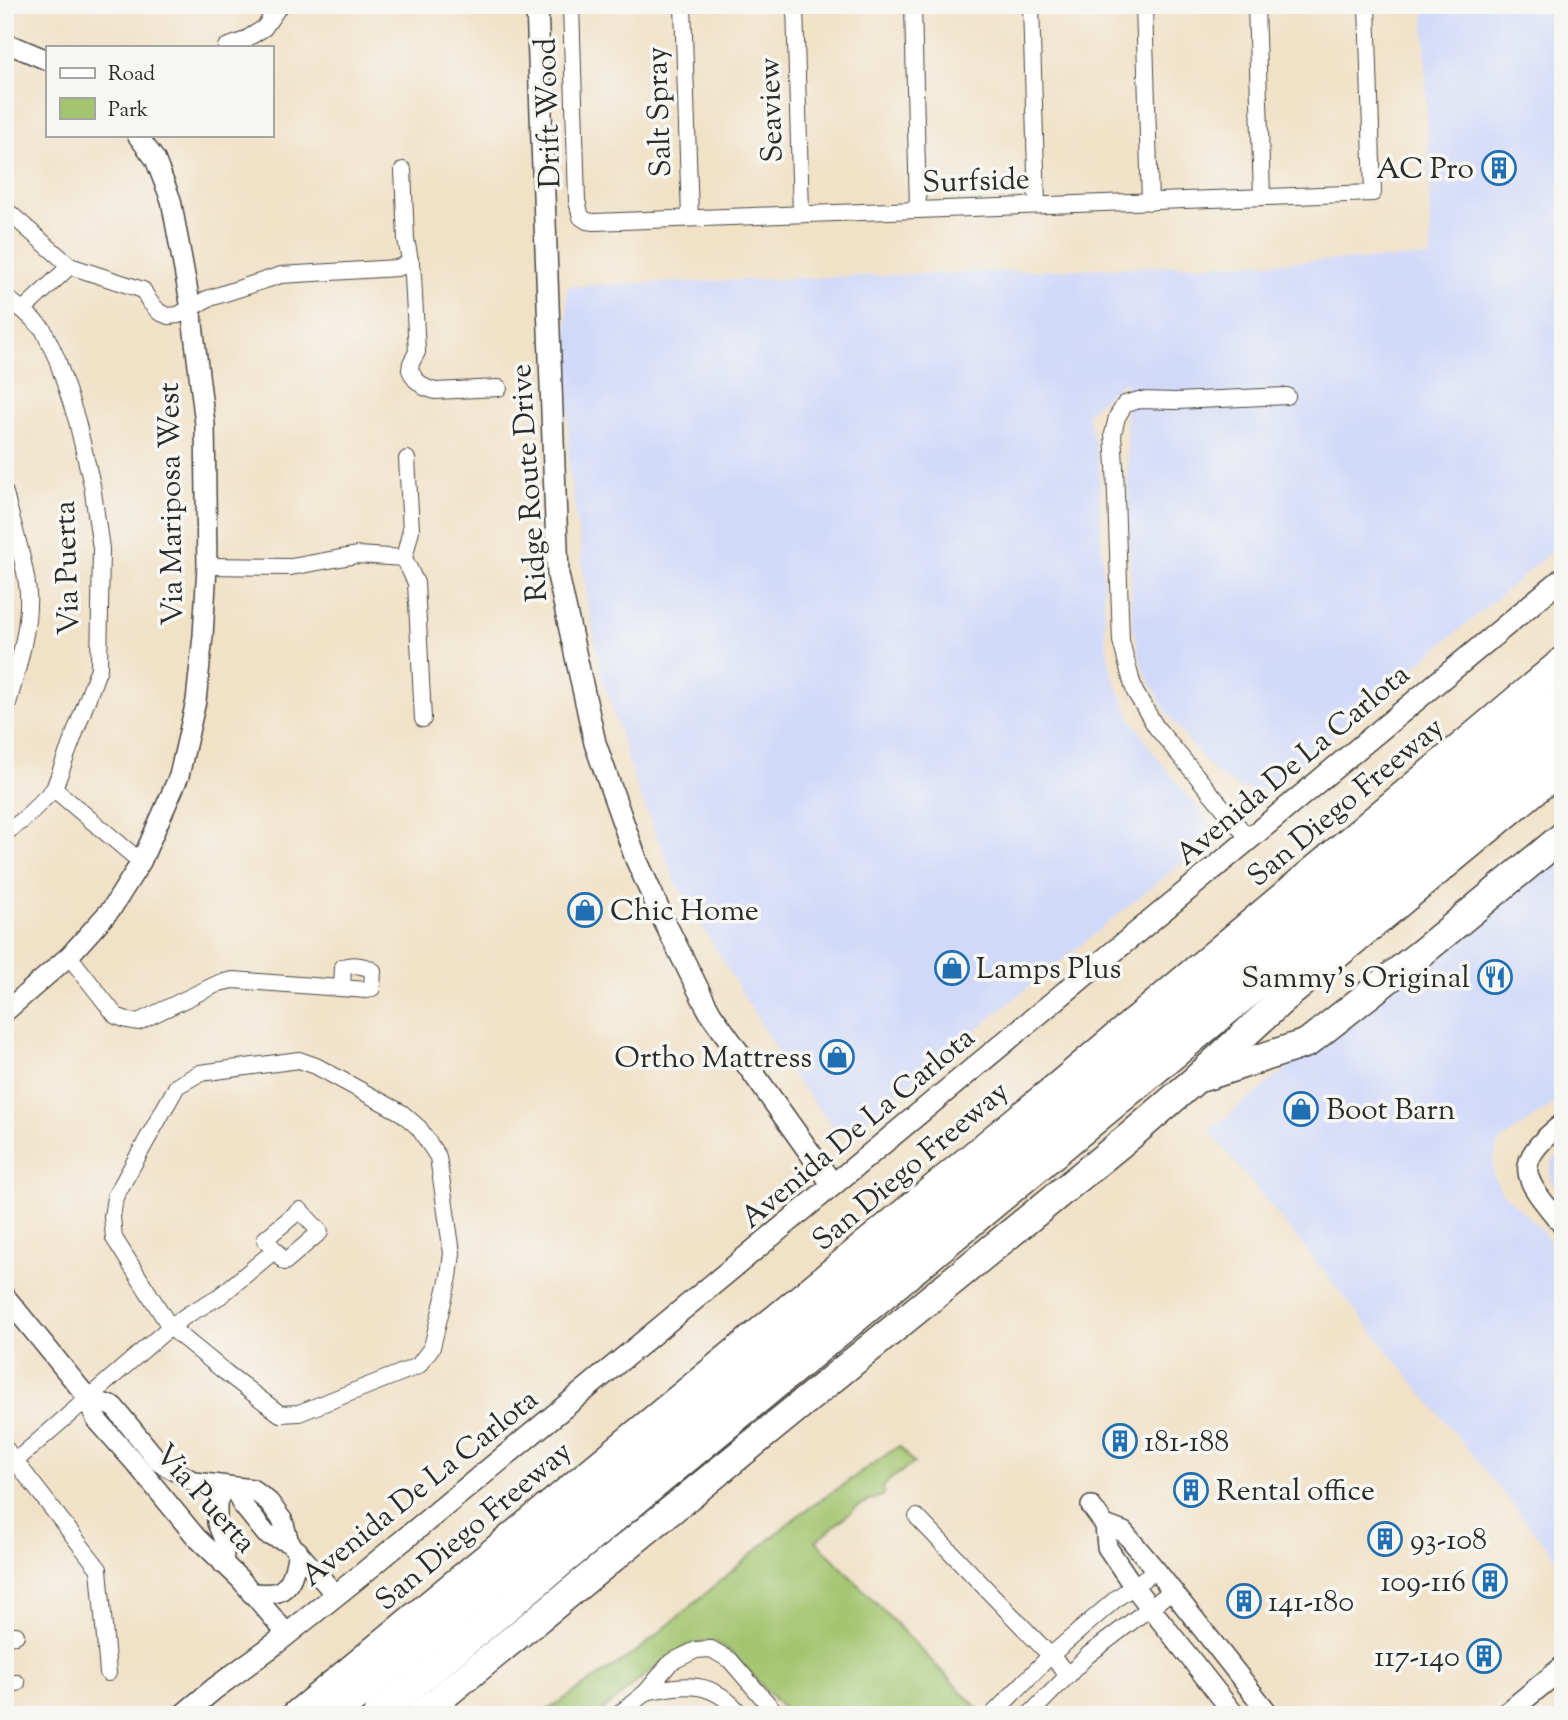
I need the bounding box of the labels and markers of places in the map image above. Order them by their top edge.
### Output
place label: AC Pro [1376,149,1474,192]
building icon: AC Pro [1480,149,1518,187]
shop icon: Chic Home [566,891,604,929]
place label: Chic Home [610,891,759,934]
shop icon: Lamps Plus [933,949,971,987]
place label: Lamps Plus [976,949,1121,992]
place label: Sammy's Original [1241,958,1470,1001]
restaurant icon: Sammy's Original [1476,958,1514,996]
place label: Ortho Mattress [614,1038,812,1081]
shop icon: Ortho Mattress [818,1038,856,1076]
shop icon: Boot Barn [1282,1090,1320,1128]
place label: Boot Barn [1326,1090,1456,1133]
building icon: 181-188 [1101,1422,1139,1460]
place label: 181-188 [1144,1422,1229,1465]
building icon: Rental office [1172,1471,1210,1509]
place label: Rental office [1216,1471,1375,1514]
building icon: 93-108 [1366,1520,1404,1558]
place label: 93-108 [1410,1520,1487,1563]
place label: 109-116 [1380,1562,1466,1605]
building icon: 109-116 [1471,1562,1509,1600]
building icon: 141-180 [1225,1582,1263,1620]
place label: 141-180 [1268,1582,1354,1625]
place label: 117-140 [1374,1637,1460,1680]
building icon: 117-140 [1465,1637,1503,1675]

